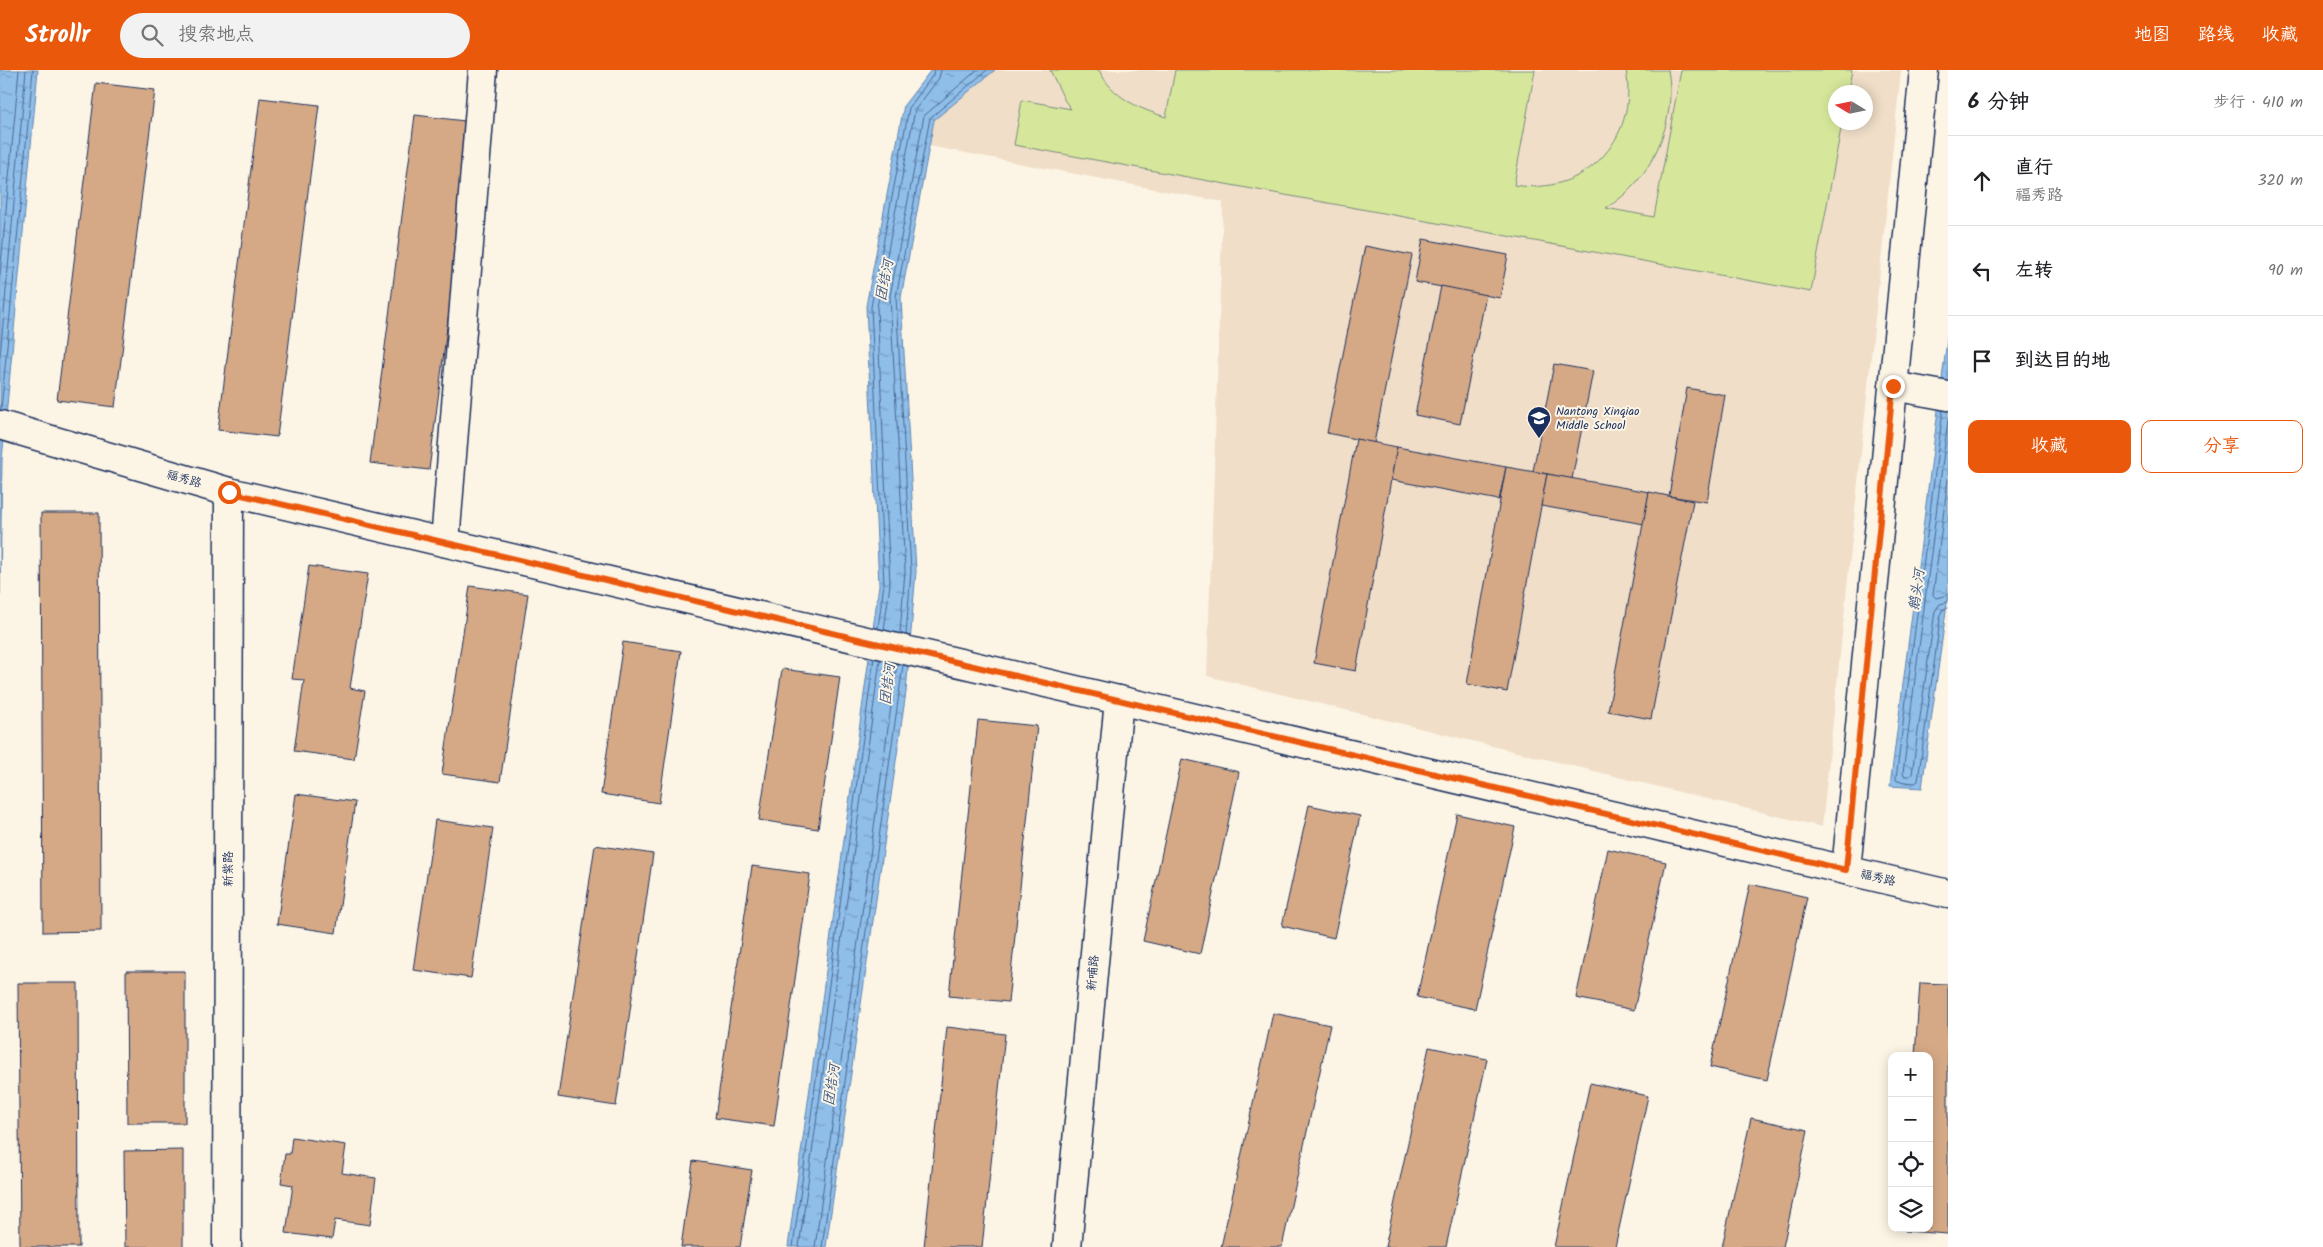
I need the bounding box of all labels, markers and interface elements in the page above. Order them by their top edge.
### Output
search box [120,13,470,58]
text: Strollr [25,16,90,55]
text: 搜索地点 [178,20,254,50]
icon: search [138,21,166,49]
text: 地图 [2134,21,2170,50]
text: 路线 [2198,21,2234,50]
text: 收藏 [2262,21,2298,50]
north arrow [1828,85,1873,130]
text: 6 分钟 [1968,86,2029,119]
text: 步行 · 410 m [2213,90,2303,115]
text: 直行 [2015,153,2053,183]
icon: ahead [1968,167,1996,195]
text: 320 m [2257,168,2303,193]
text: 福秀路 [2015,183,2063,208]
water label: 团结河 [870,255,900,303]
text: 左转 [2015,256,2053,286]
icon: left [1968,257,1996,285]
text: 90 m [2268,258,2303,283]
text: 到达目的地 [2015,346,2110,376]
icon: arrive [1968,347,1996,375]
route end [1882,375,1905,398]
place label: Nantong Xinqiao Middle School [1556,402,1640,435]
school or university icon: Nantong Xinqiao Middle School [1526,405,1552,439]
button: 收藏 [1968,420,2131,473]
button: 分享 [2141,420,2303,473]
street label: 福秀路 [164,465,204,493]
route start [218,481,241,504]
water label: 鹅头河 [1903,566,1931,612]
water label: 团结河 [875,660,901,706]
street label: 新紫路 [219,851,238,887]
street label: 福秀路 [1858,865,1898,891]
street label: 新哺路 [1082,954,1104,992]
map controls [1888,1052,1933,1232]
button: + [1888,1052,1933,1097]
water label: 团结河 [818,1061,846,1107]
button: − [1888,1097,1933,1142]
button: locate [1888,1142,1933,1187]
button: layers [1888,1187,1933,1232]

